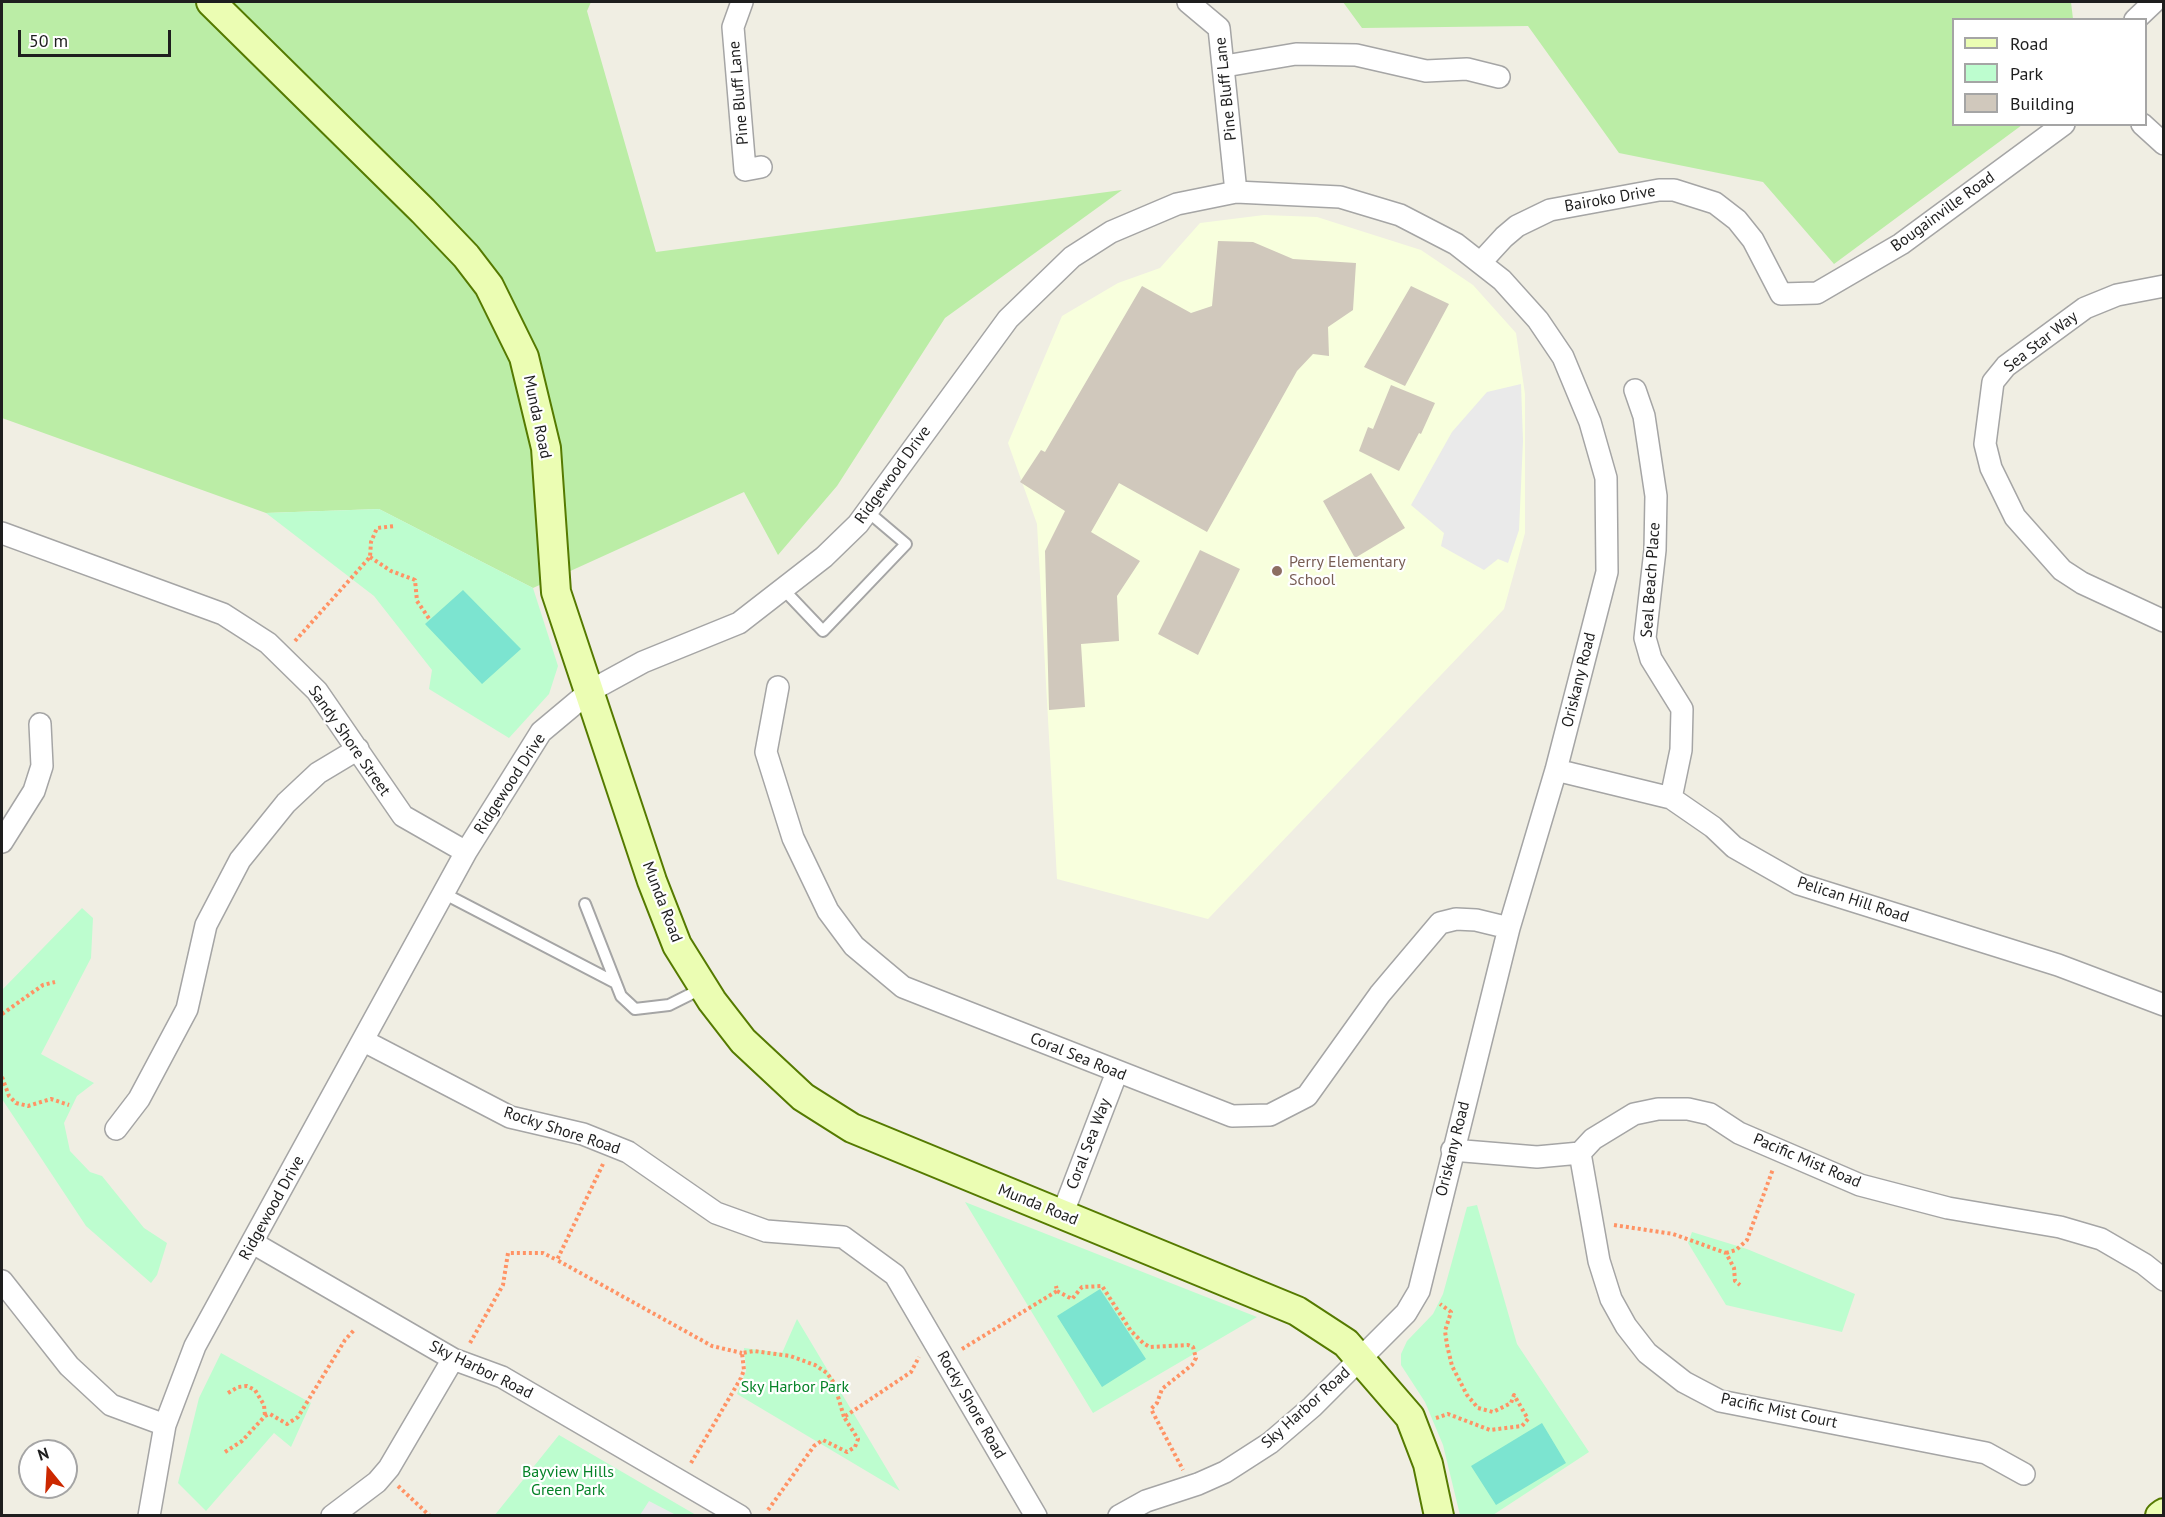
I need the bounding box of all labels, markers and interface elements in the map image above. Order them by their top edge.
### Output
scale bar [21,18,174,56]
legend [1952,18,2147,126]
text: 50 m [29,29,68,52]
text: Road [2010,32,2048,55]
street label: Pine Bluff Lane [1211,36,1241,142]
street label: Pine Bluff Lane [725,40,753,146]
text: Park [2010,62,2043,85]
text: Building [2010,92,2074,115]
street label: Bougainville Road [1887,168,1999,256]
street label: Bairoko Drive [1563,182,1657,216]
street label: Sea Star Way [2000,307,2082,377]
street label: Munda Road [519,374,555,460]
street label: Ridgewood Drive [851,422,935,528]
street label: Seal Beach Place [1637,522,1665,638]
place label: Perry Elementary School [1289,552,1406,590]
marker: Perry Elementary School [1270,564,1284,578]
street label: Oriskany Road [1558,630,1600,730]
street label: Sandy Shore Street [304,682,394,800]
street label: Ridgewood Drive [470,730,550,838]
street label: Munda Road [638,859,686,945]
street label: Pelican Hill Road [1795,873,1911,927]
street label: Coral Sea Road [1027,1029,1129,1085]
street label: Coral Sea Way [1063,1096,1115,1192]
street label: Oriskany Road [1432,1099,1474,1199]
street label: Rocky Shore Road [501,1103,623,1159]
street label: Pacific Mist Road [1750,1130,1864,1192]
street label: Ridgewood Drive [235,1152,309,1264]
street label: Munda Road [995,1180,1081,1230]
street label: Sky Harbor Road [426,1337,536,1403]
street label: Rocky Shore Road [932,1348,1010,1462]
street label: Sky Harbor Road [1258,1363,1354,1453]
park label: Sky Harbor Park [741,1377,849,1397]
street label: Pacific Mist Court [1719,1389,1839,1433]
north arrow [18,1439,78,1499]
text: N [35,1443,51,1465]
park label: Bayview Hills Green Park [522,1462,614,1500]

